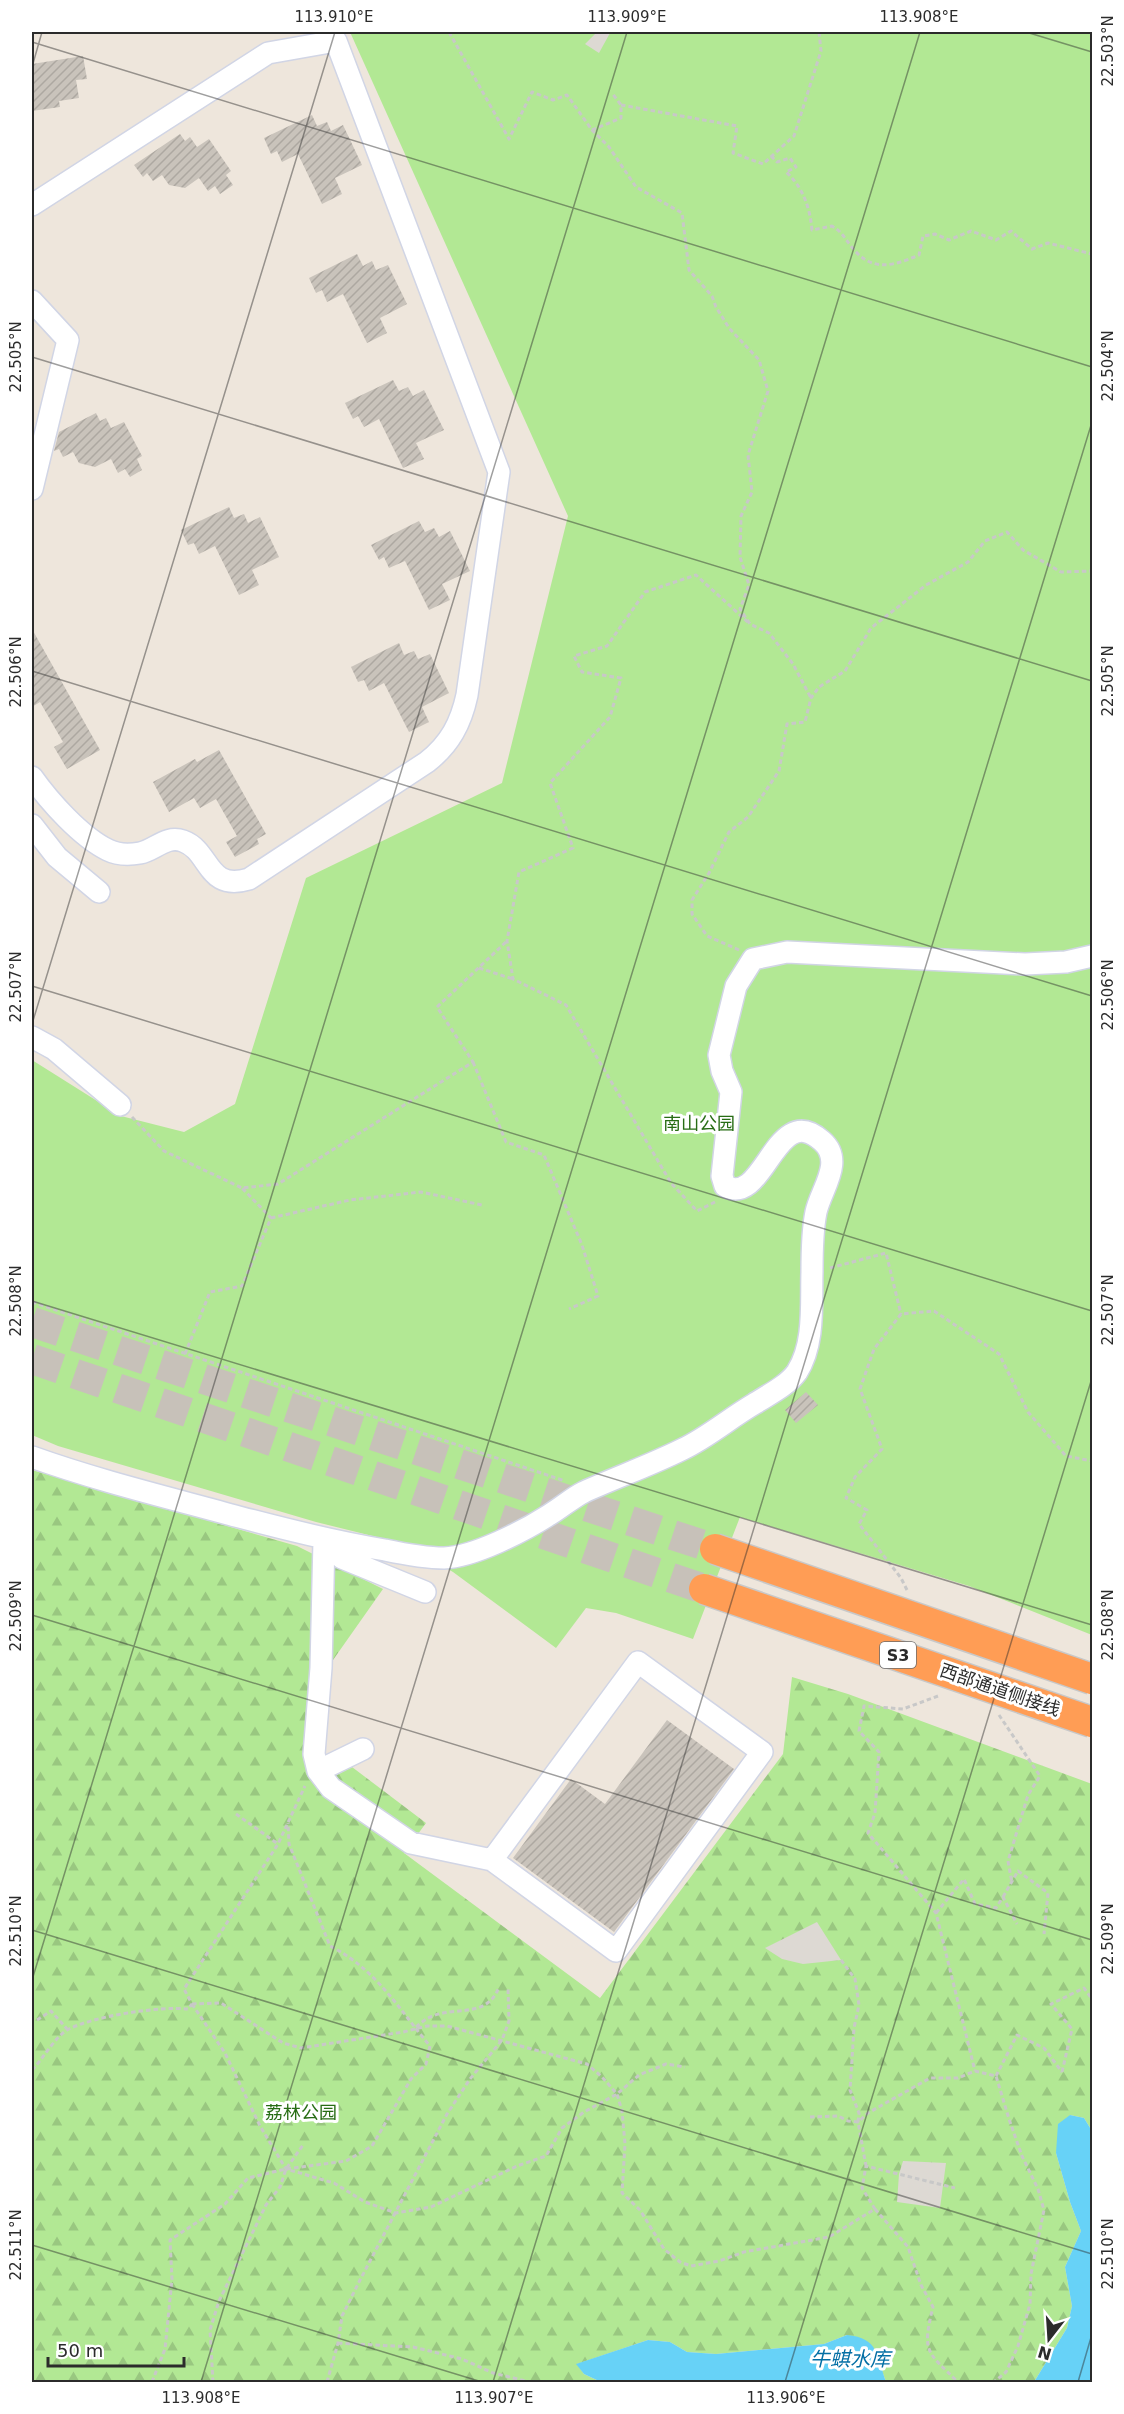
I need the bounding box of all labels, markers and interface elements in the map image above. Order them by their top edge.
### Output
text: 113.910°E [294,8,374,26]
text: 113.909°E [587,8,667,26]
text: 113.908°E [879,8,959,26]
text: 22.503°N [1099,15,1117,87]
text: 22.505°N [7,321,25,393]
text: 22.504°N [1099,330,1117,402]
text: 22.506°N [7,636,25,708]
text: 22.505°N [1099,645,1117,717]
text: 22.507°N [7,951,25,1023]
text: 22.506°N [1099,959,1117,1031]
park label: 南山公园 [663,1113,735,1134]
text: 22.508°N [7,1265,25,1337]
text: 22.507°N [1099,1274,1117,1346]
text: 22.509°N [7,1580,25,1652]
text: 22.508°N [1099,1589,1117,1661]
road number: S3 [880,1642,916,1668]
street label: 西部通道侧接线 [937,1659,1063,1720]
text: 22.510°N [7,1895,25,1967]
text: 22.509°N [1099,1903,1117,1975]
park label: 荔林公园 [265,2102,337,2123]
text: 22.511°N [7,2209,25,2281]
text: 22.510°N [1099,2218,1117,2290]
north arrow [1019,2309,1079,2369]
scale bar [48,2330,184,2368]
text: 50 m [57,2340,103,2361]
text: N [1036,2342,1054,2364]
water label: 牛蜞水库 [810,2347,893,2371]
text: 113.908°E [161,2389,241,2407]
text: 113.907°E [454,2389,534,2407]
text: 113.906°E [746,2389,826,2407]

